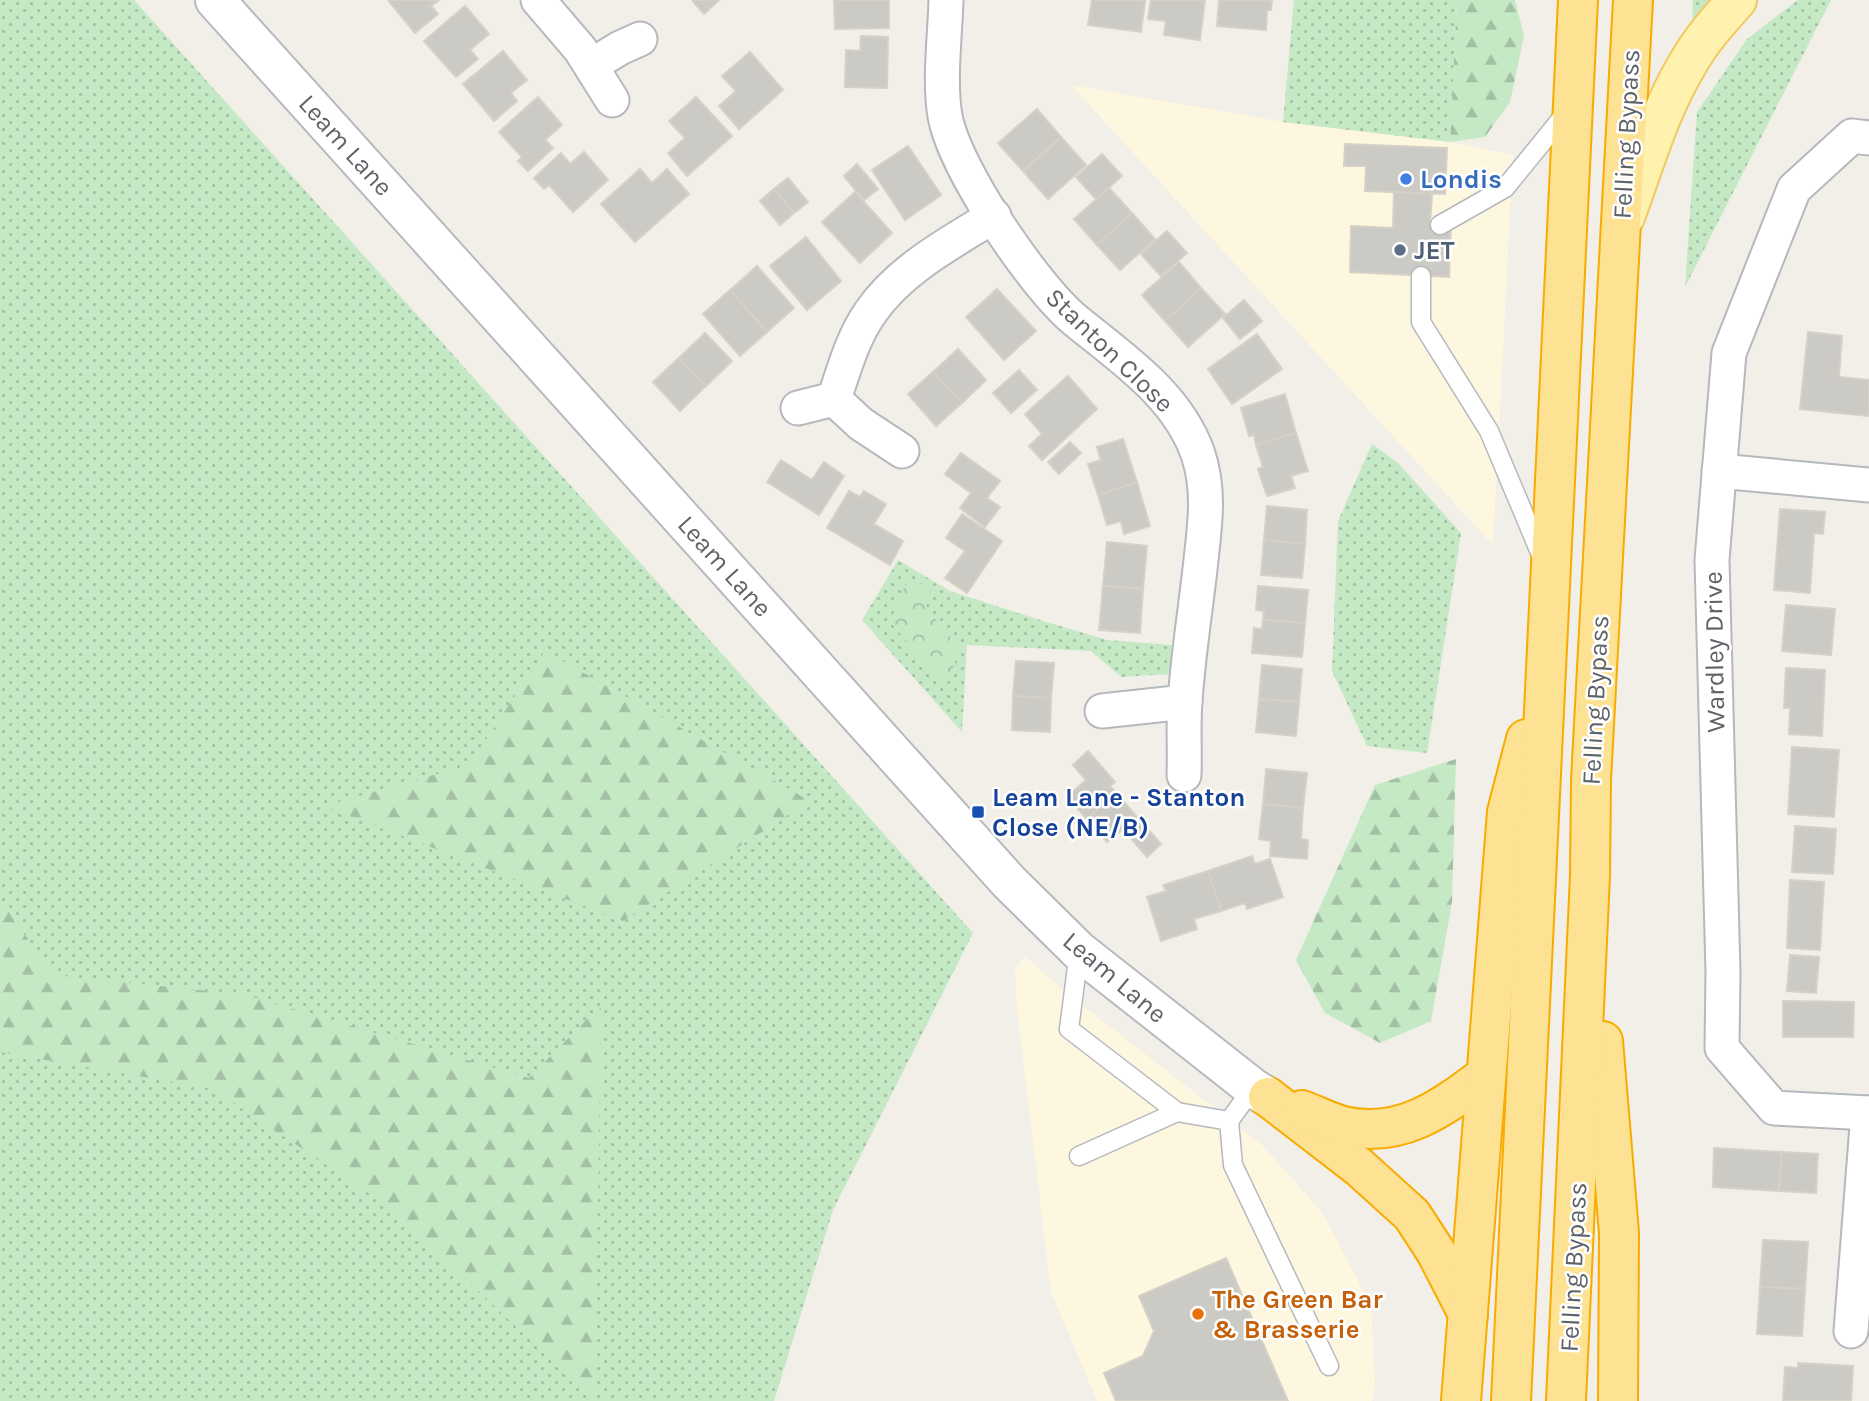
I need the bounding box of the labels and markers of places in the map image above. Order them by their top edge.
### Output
place label: Londis [1420,164,1502,195]
marker: Londis [1398,171,1414,187]
place label: JET [1414,235,1455,266]
marker: JET [1392,242,1408,258]
place label: Leam Lane - Stanton Close (NE/B) [992,782,1245,843]
marker: Leam Lane - Stanton Close (NE/B) [970,804,986,820]
place label: The Green Bar & Brasserie [1212,1284,1384,1345]
marker: The Green Bar & Brasserie [1190,1306,1206,1322]

